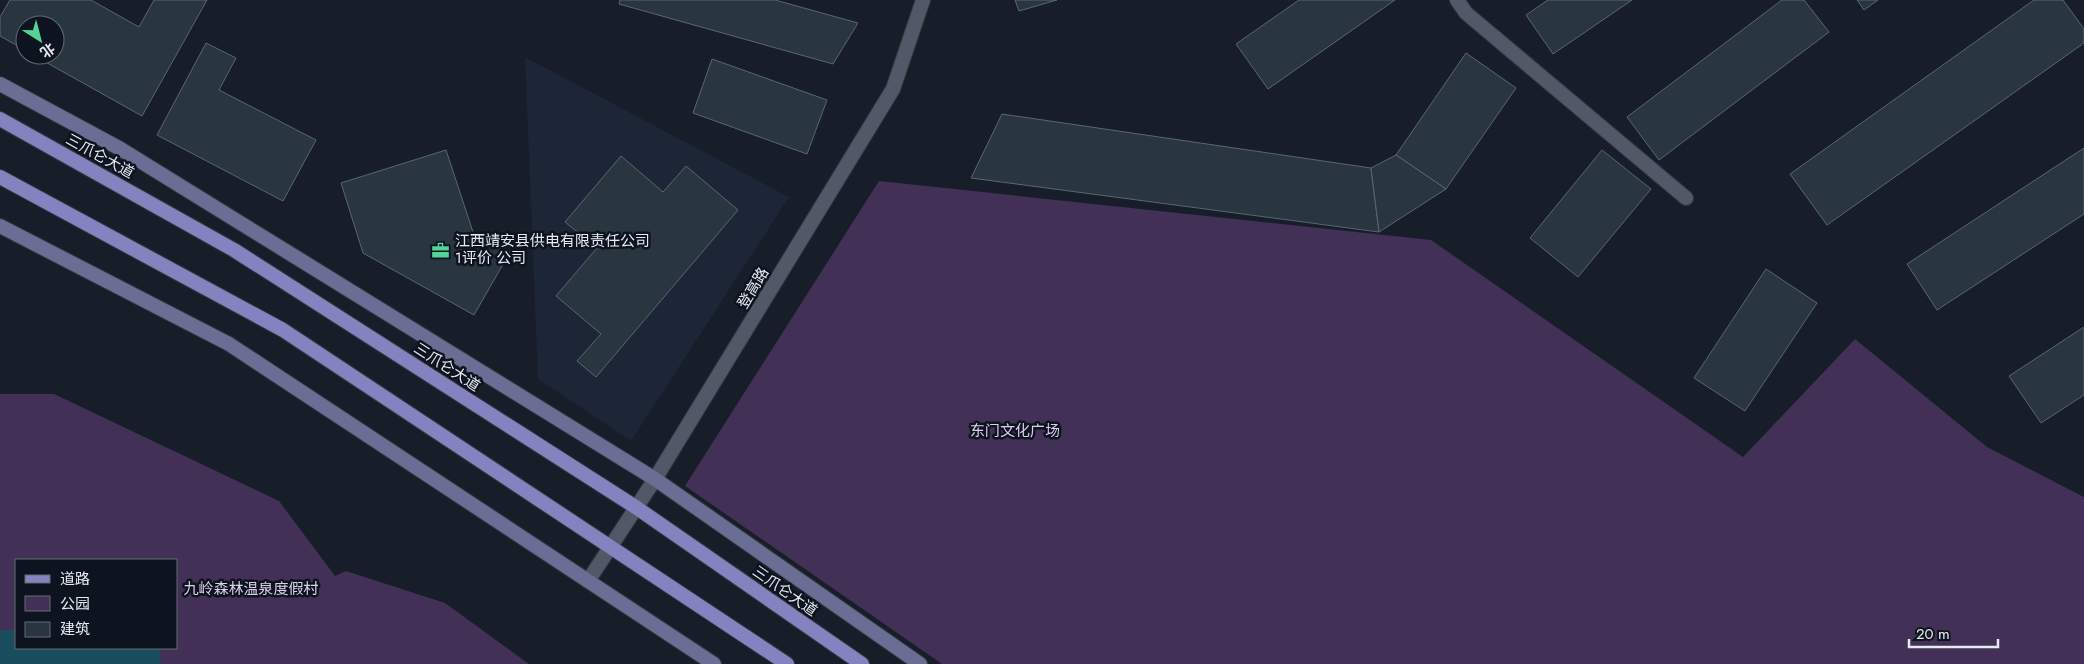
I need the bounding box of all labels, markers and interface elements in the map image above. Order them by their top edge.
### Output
north arrow [15,15,65,65]
text: 北 [36,38,59,63]
street label: 三爪仑大道 [62,128,138,184]
place label: 江西靖安县供电有限责任公司 1评价 公司 [455,230,650,269]
office icon: 江西靖安县供电有限责任公司 1评价 公司 [431,240,451,260]
street label: 登高路 [732,263,774,313]
street label: 三爪仑大道 [410,337,484,397]
park label: 东门文化广场 [970,420,1060,442]
legend [15,559,178,649]
street label: 三爪仑大道 [748,560,822,622]
text: 道路 [60,568,90,590]
park label: 九岭森林温泉度假村 [183,578,319,600]
text: 公园 [60,593,90,615]
scale bar [1909,616,1998,648]
text: 建筑 [60,618,90,640]
text: 20 m [1916,623,1950,645]

